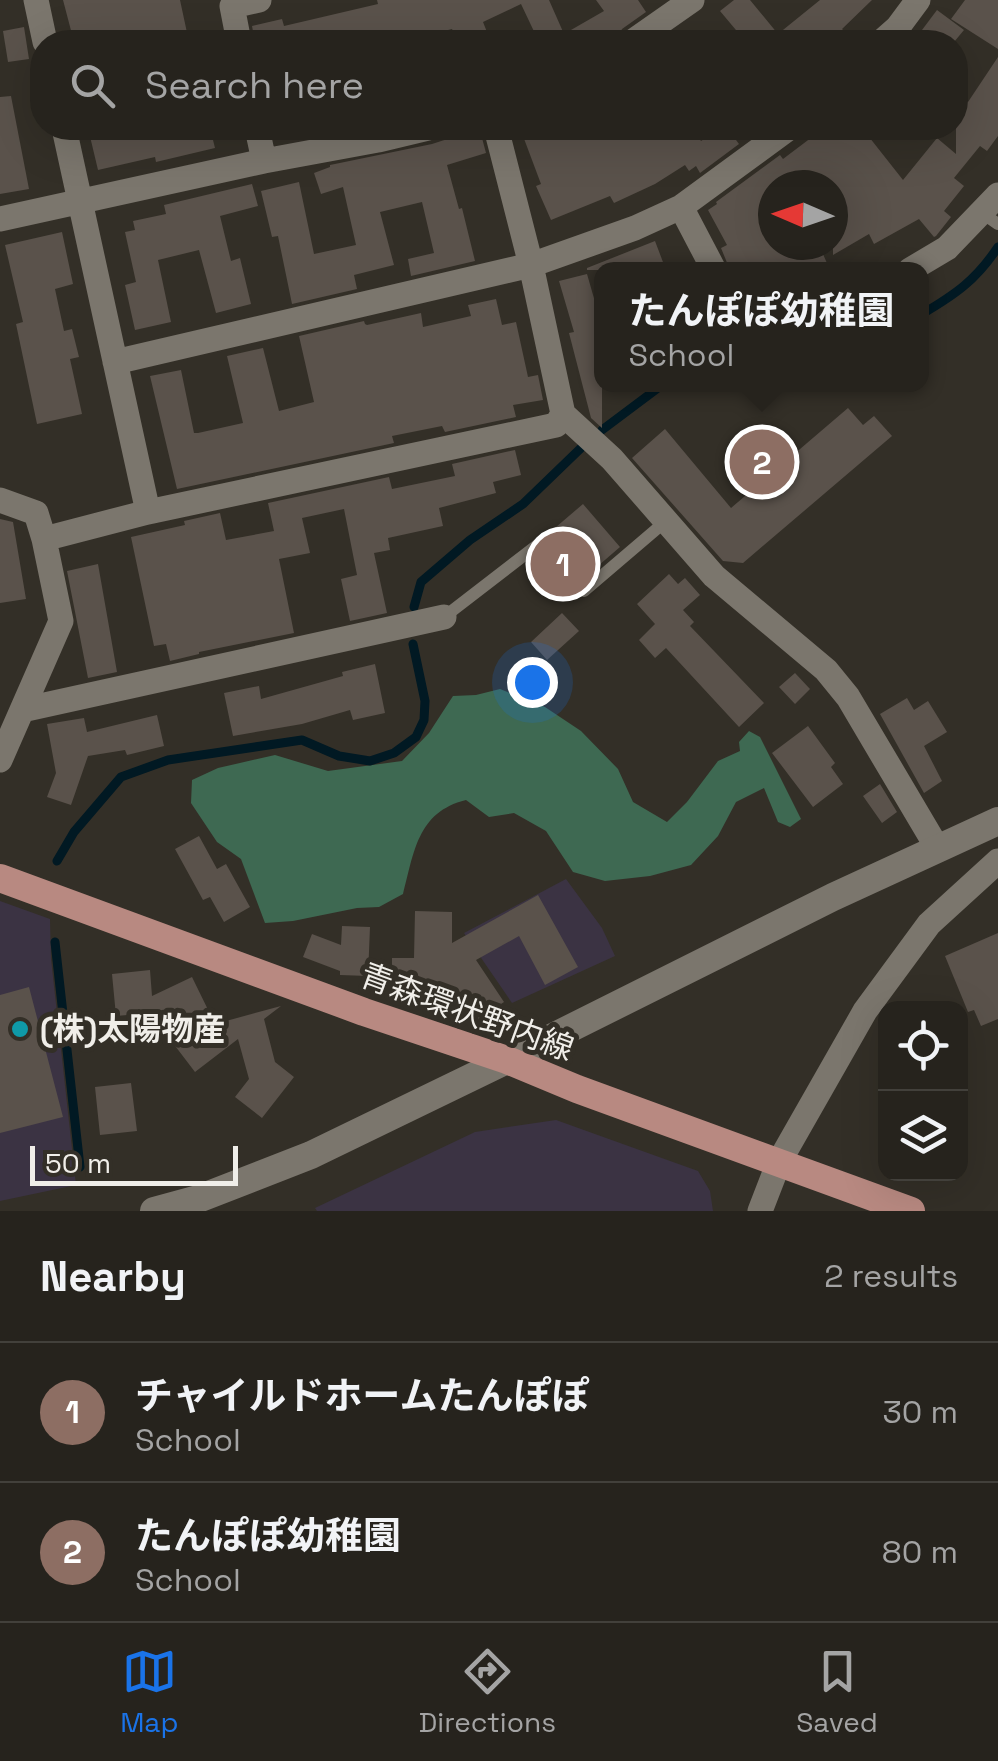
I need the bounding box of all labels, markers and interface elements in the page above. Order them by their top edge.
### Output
search box [30,30,968,140]
icon: search [65,58,120,113]
text: Search here [145,61,364,109]
north arrow [758,170,848,260]
popup [594,262,929,392]
text: たんぽぽ幼稚園 [628,287,895,335]
text: School [628,335,734,375]
pin: 2 [730,424,794,500]
pin: 1 [530,526,596,602]
your location [507,657,558,708]
street label: 青森環状野内線 [355,955,579,1069]
map controls [878,1001,968,1181]
button: locate [878,1001,968,1091]
place label: (株)太陽物産 [40,1009,225,1049]
marker: (株)太陽物産 [9,1018,31,1040]
button: layers [878,1091,968,1181]
scale bar [30,1141,238,1186]
text: 50 m [45,1145,111,1181]
text: Nearby [40,1250,186,1303]
text: 2 results [824,1256,958,1296]
text: チャイルドホームたんぽぽ [135,1372,589,1420]
text: 1 [65,1392,80,1432]
text: 30 m [882,1392,958,1432]
text: School [135,1420,241,1460]
text: たんぽぽ幼稚園 [135,1512,401,1560]
text: 2 [63,1532,82,1572]
text: 80 m [882,1532,958,1572]
text: School [135,1560,241,1600]
tab: Map [120,1644,178,1740]
tab: Directions [419,1644,556,1740]
tab: Saved [796,1644,878,1740]

